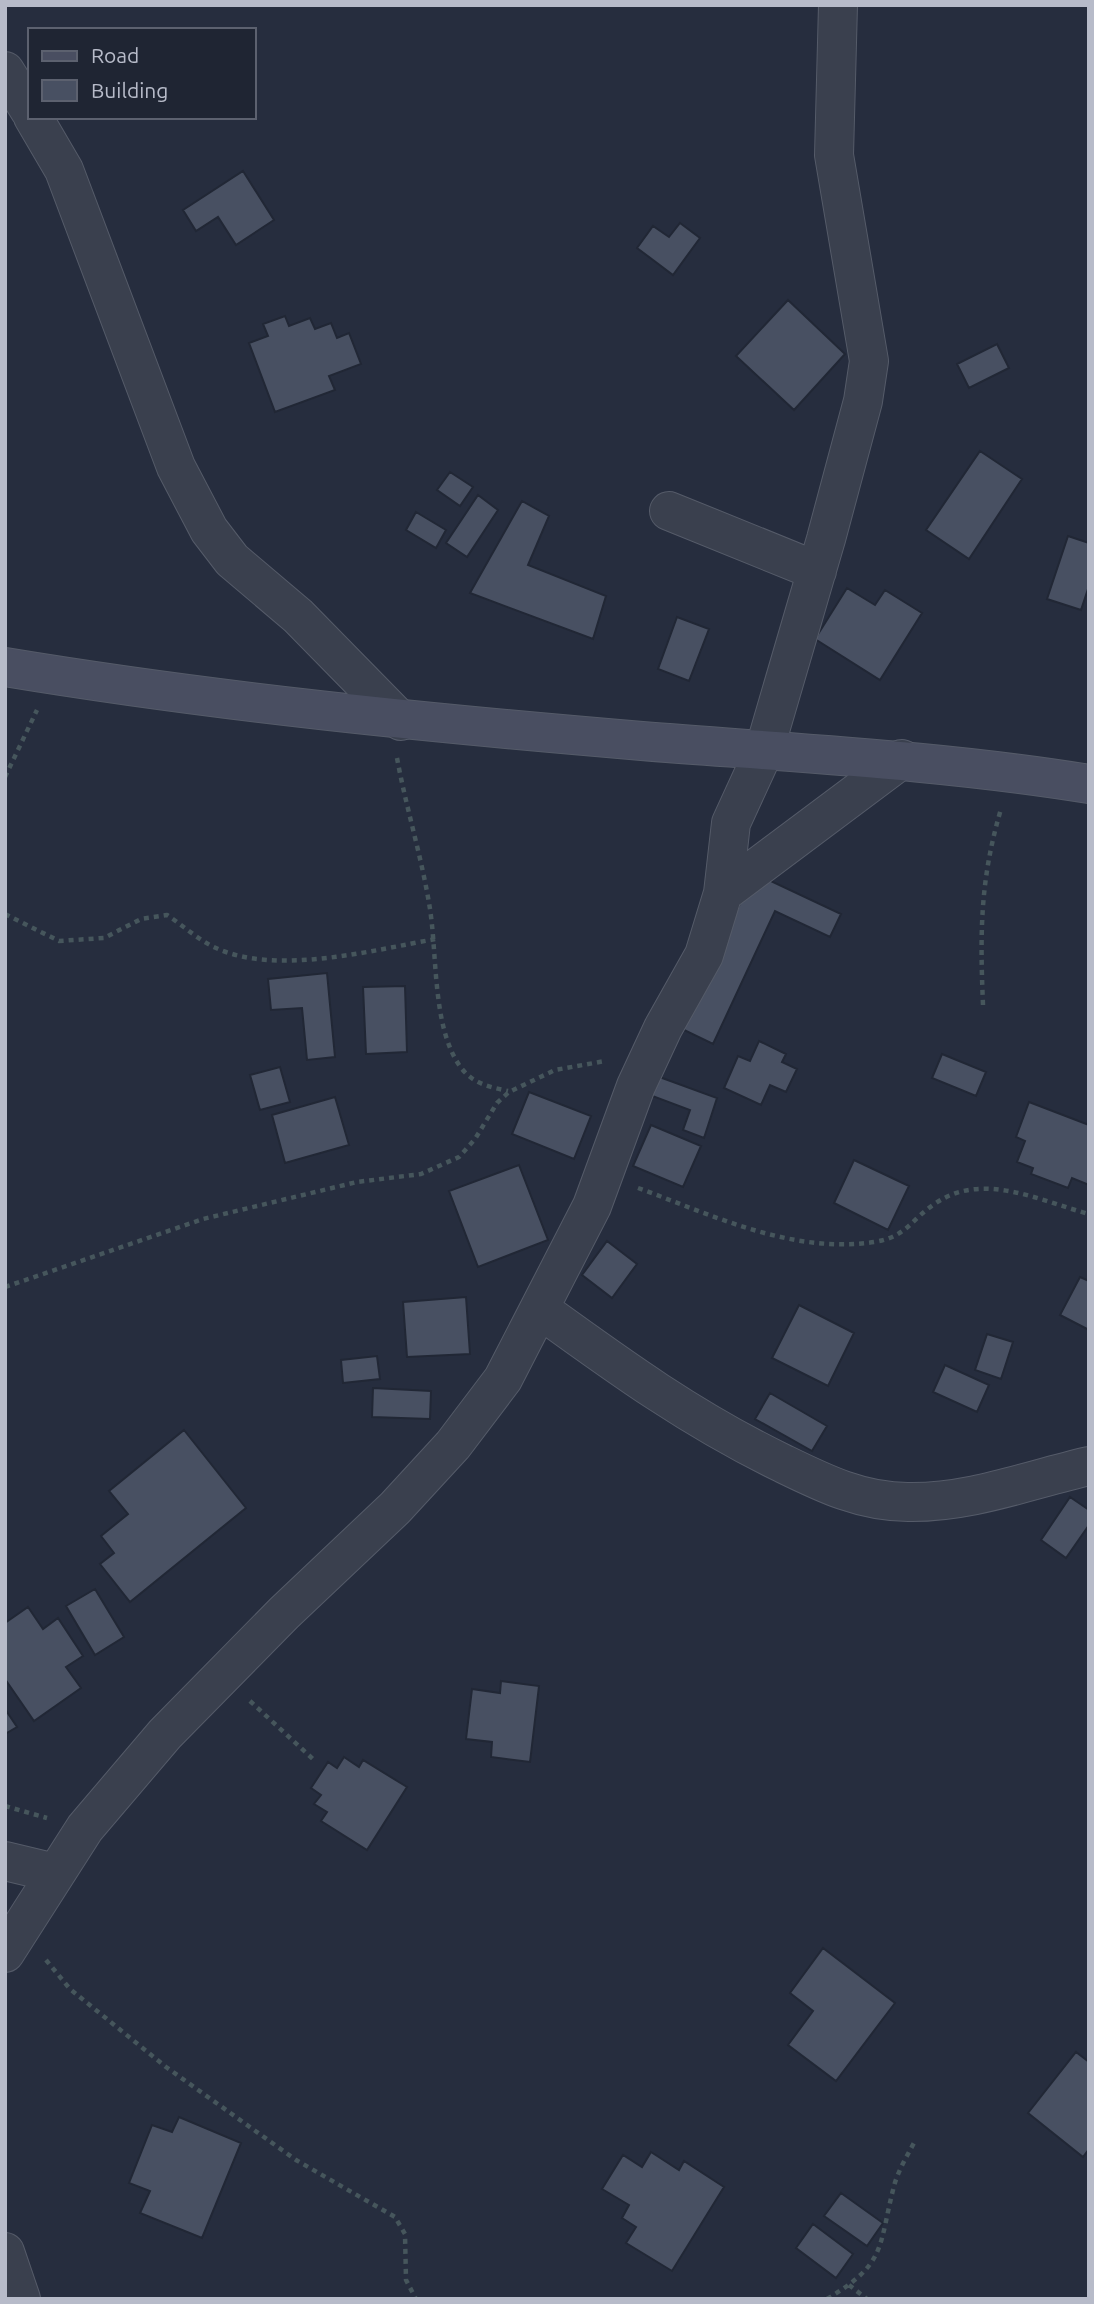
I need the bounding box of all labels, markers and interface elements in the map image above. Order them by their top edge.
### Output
legend [28,28,256,119]
text: Road [91,43,139,67]
text: Building [91,78,168,102]

